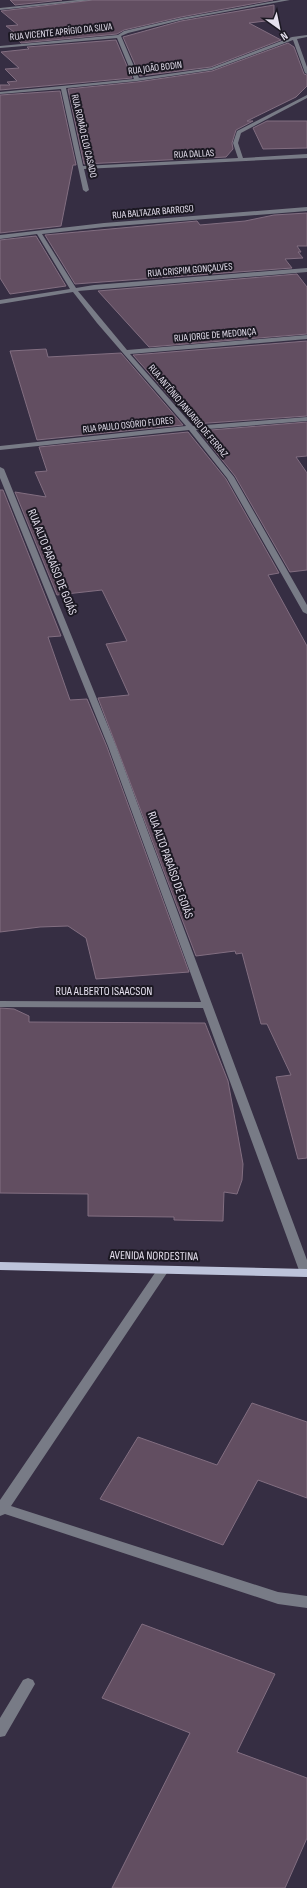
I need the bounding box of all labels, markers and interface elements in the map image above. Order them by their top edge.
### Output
north arrow [259,8,299,48]
street label: RUA VICENTE APRÍGIO DA SILVA [9,21,114,43]
text: N [278,29,290,43]
street label: RUA JOÃO BODIN [127,59,183,77]
street label: RUA ROMÃO ELOI CASADO [69,93,99,179]
street label: RUA DALLAS [173,147,215,161]
street label: RUA BALTAZAR BARROSO [112,202,194,222]
street label: RUA CRISPIM GONÇALVES [147,260,233,280]
street label: RUA JORGE DE MEDONÇA [173,325,257,345]
street label: RUA ANTÔNIO JANUARIO DE FERRAZ [146,362,230,460]
street label: RUA PAULO OSÓRIO FLORES [82,414,174,436]
street label: RUA ALTO PARAÍSO DE GOIÁS [24,507,80,617]
street label: RUA ALTO PARAÍSO DE GOIÁS [144,809,196,921]
street label: RUA ALBERTO ISAACSON [56,984,153,999]
street label: AVENIDA NORDESTINA [109,1248,199,1264]

